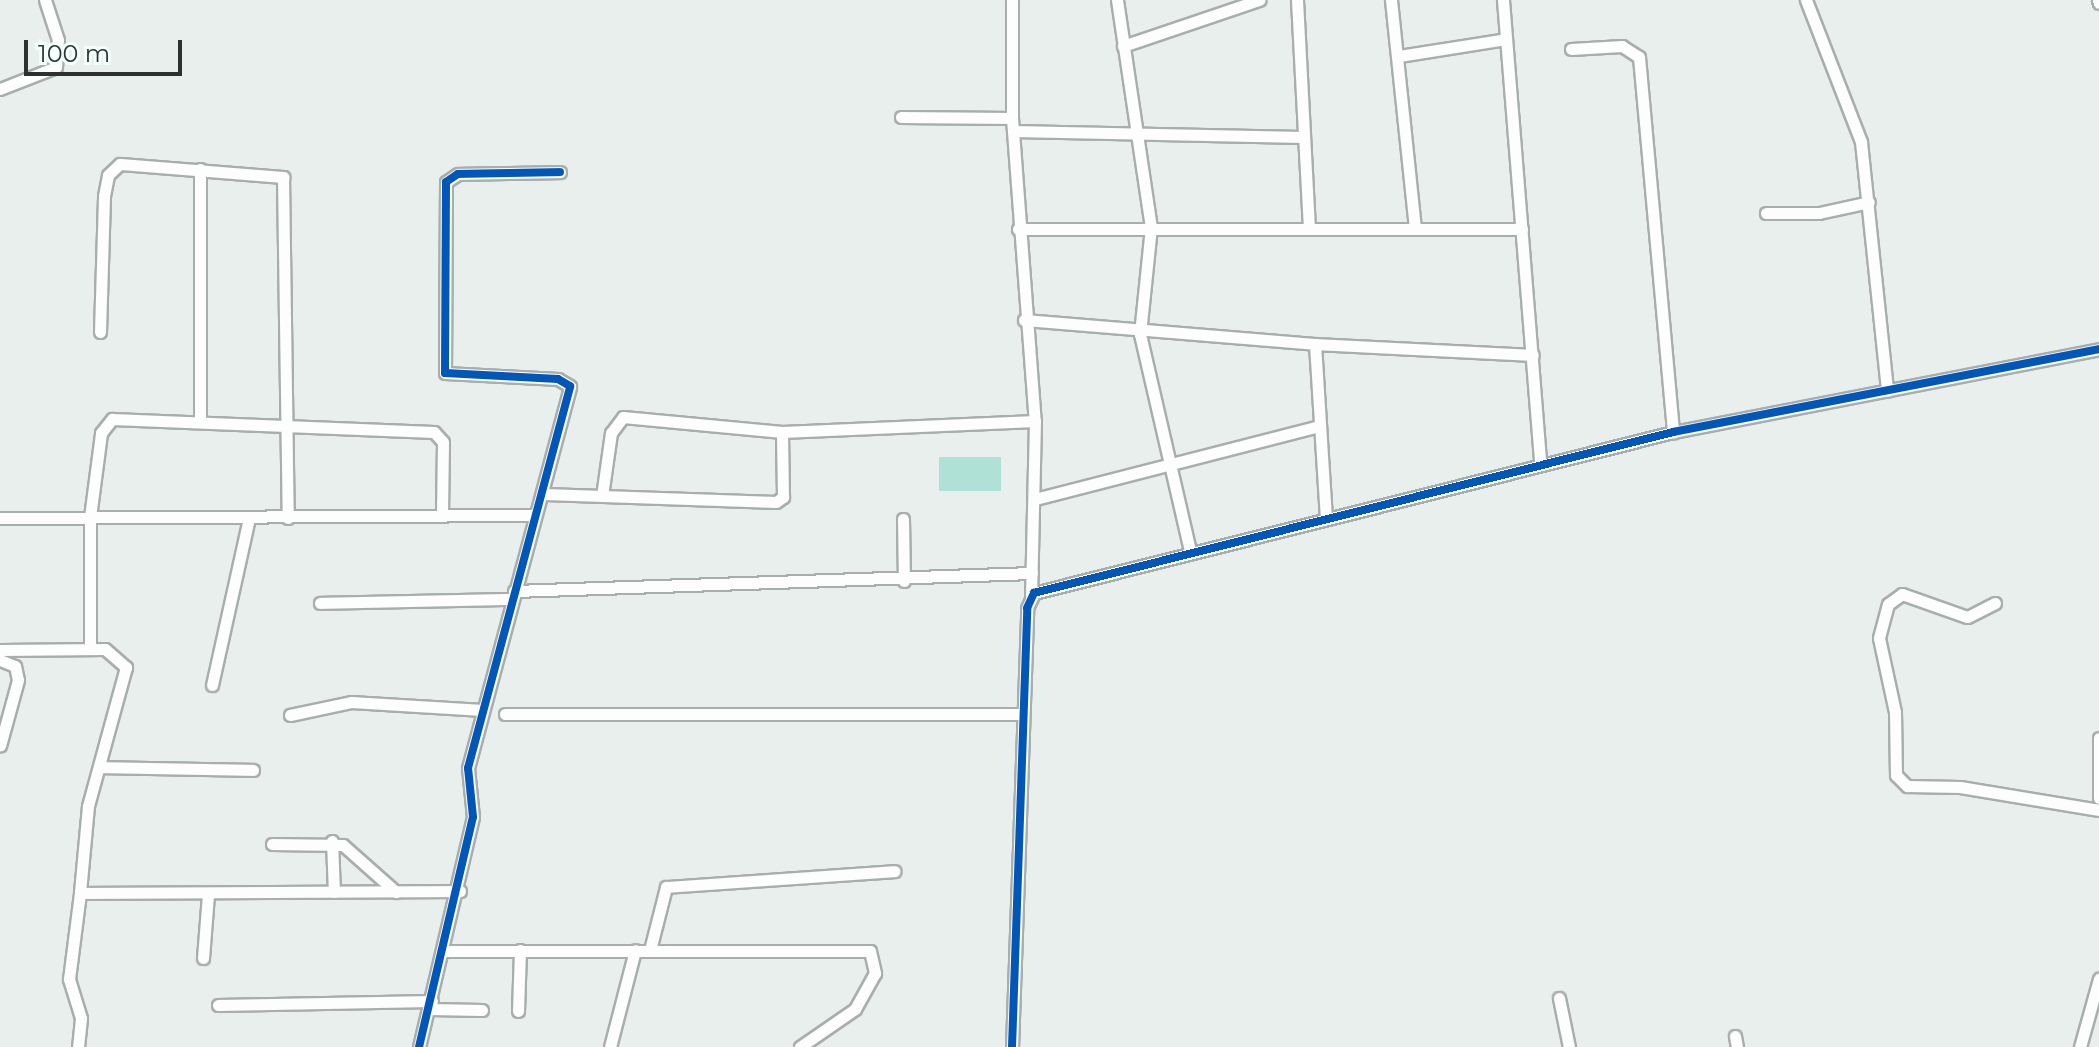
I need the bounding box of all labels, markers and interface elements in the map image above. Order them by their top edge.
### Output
scale bar [28,24,186,74]
text: 100 m [38,39,110,68]

